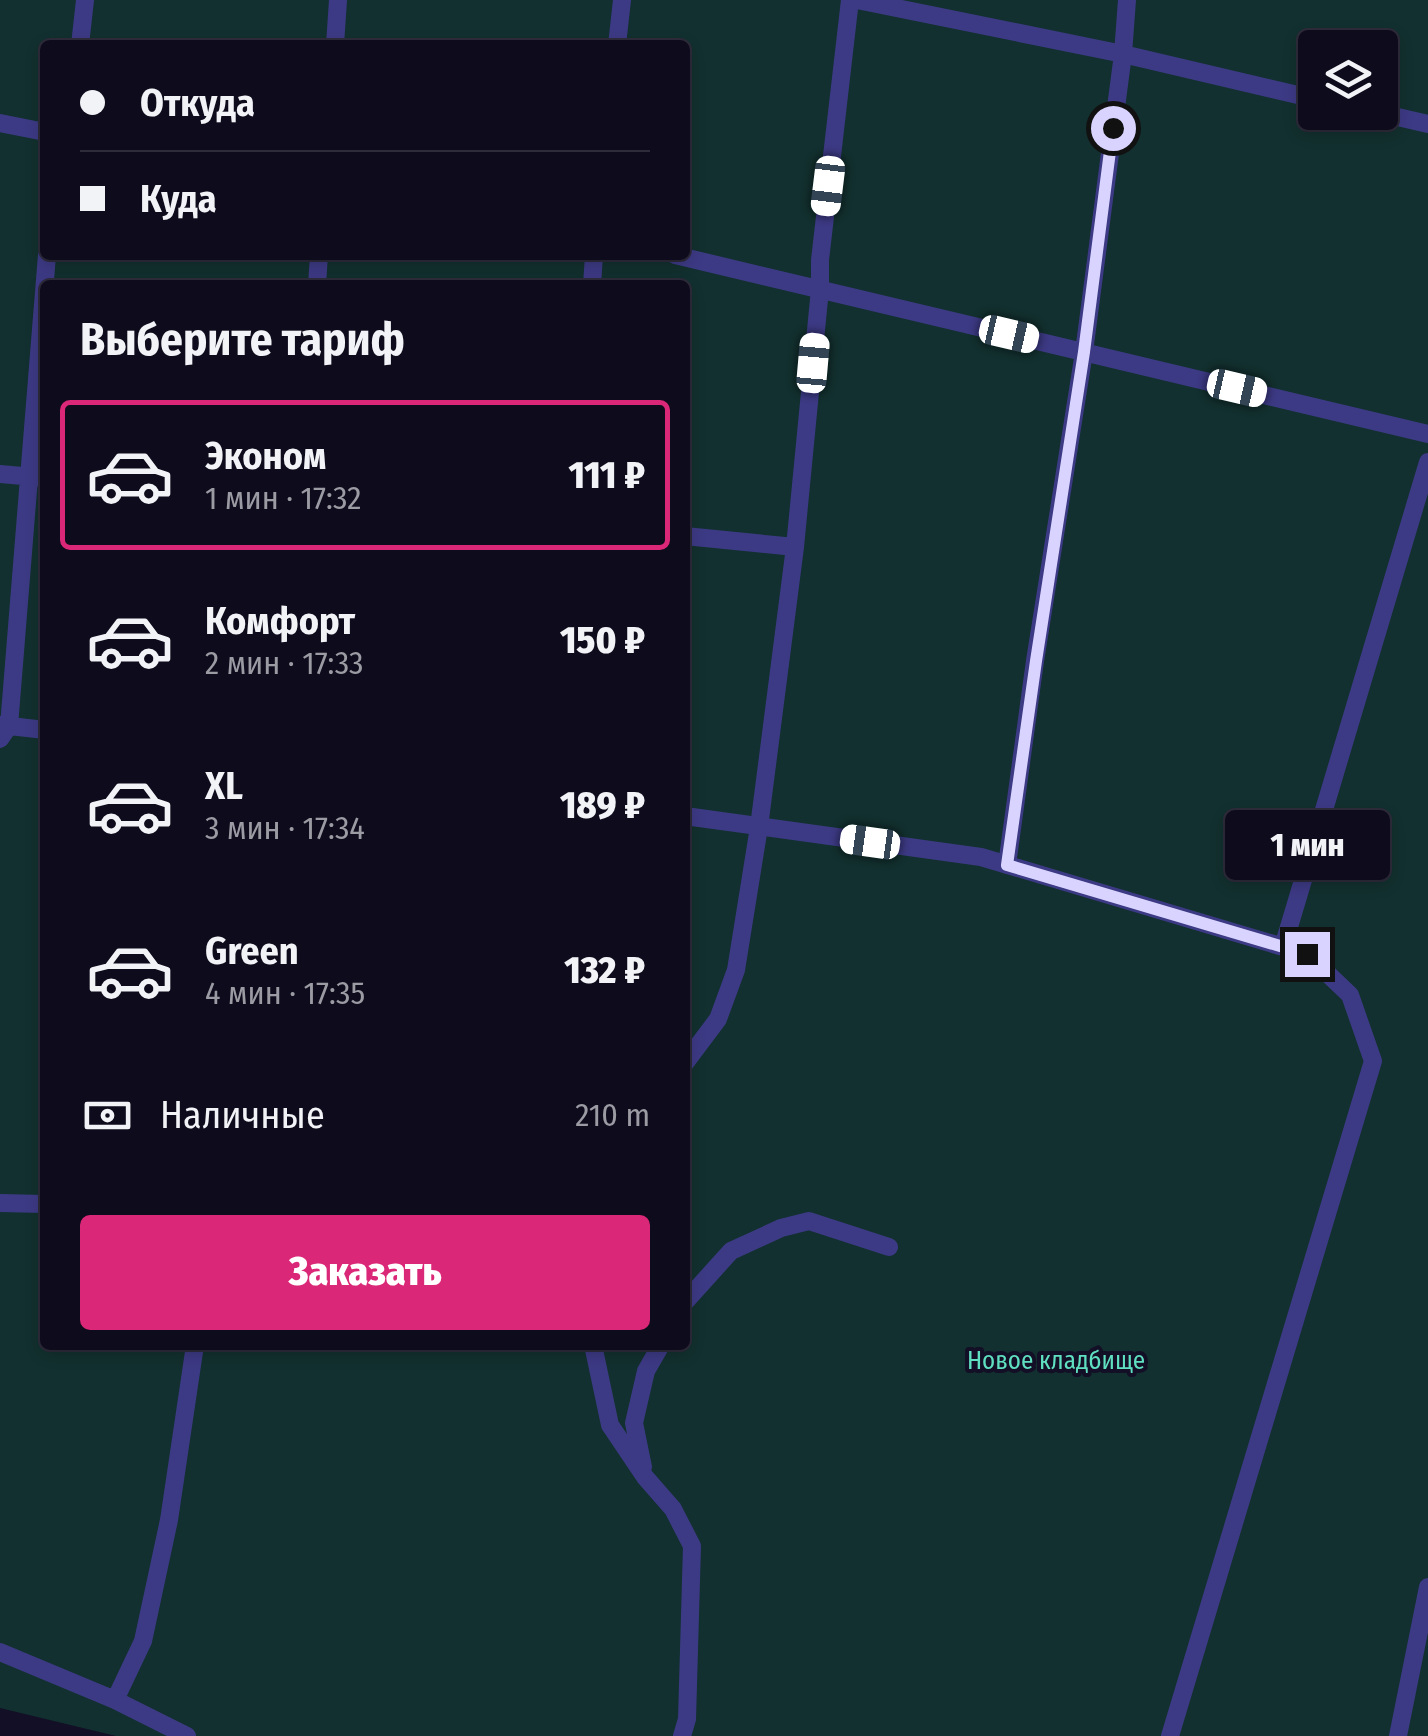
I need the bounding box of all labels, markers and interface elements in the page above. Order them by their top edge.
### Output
map controls [1298,30,1398,130]
button: layers [1298,30,1398,130]
text: Откуда [140,80,255,126]
route start [1091,106,1136,151]
car [809,154,847,218]
text: Куда [140,176,217,222]
text: Выберите тариф [80,313,405,367]
car [976,313,1042,355]
car [795,332,831,394]
car [1204,367,1270,409]
icon: car [85,430,175,520]
text: Эконом [205,433,326,479]
text: 111 ₽ [569,452,645,498]
text: 1 мин · 17:32 [205,479,361,517]
icon: car [85,595,175,685]
text: Комфорт [205,598,355,644]
text: 150 ₽ [560,617,645,663]
text: 2 мин · 17:33 [205,644,364,682]
icon: car [85,760,175,850]
text: XL [205,763,243,809]
text: 189 ₽ [560,782,645,828]
text: 3 мин · 17:34 [205,809,365,847]
callout: 1 мин [1224,809,1390,879]
car [838,823,902,861]
text: 1 мин [1271,826,1344,864]
icon: car [85,925,175,1015]
text: Green [205,928,299,974]
route end [1285,932,1330,977]
text: 132 ₽ [564,947,645,993]
text: 4 мин · 17:35 [205,974,365,1012]
icon: cash [80,1088,135,1143]
text: Наличные [160,1092,325,1138]
text: 210 m [575,1096,650,1134]
button: Заказать [80,1215,650,1330]
park label: Новое кладбище [967,1346,1145,1376]

